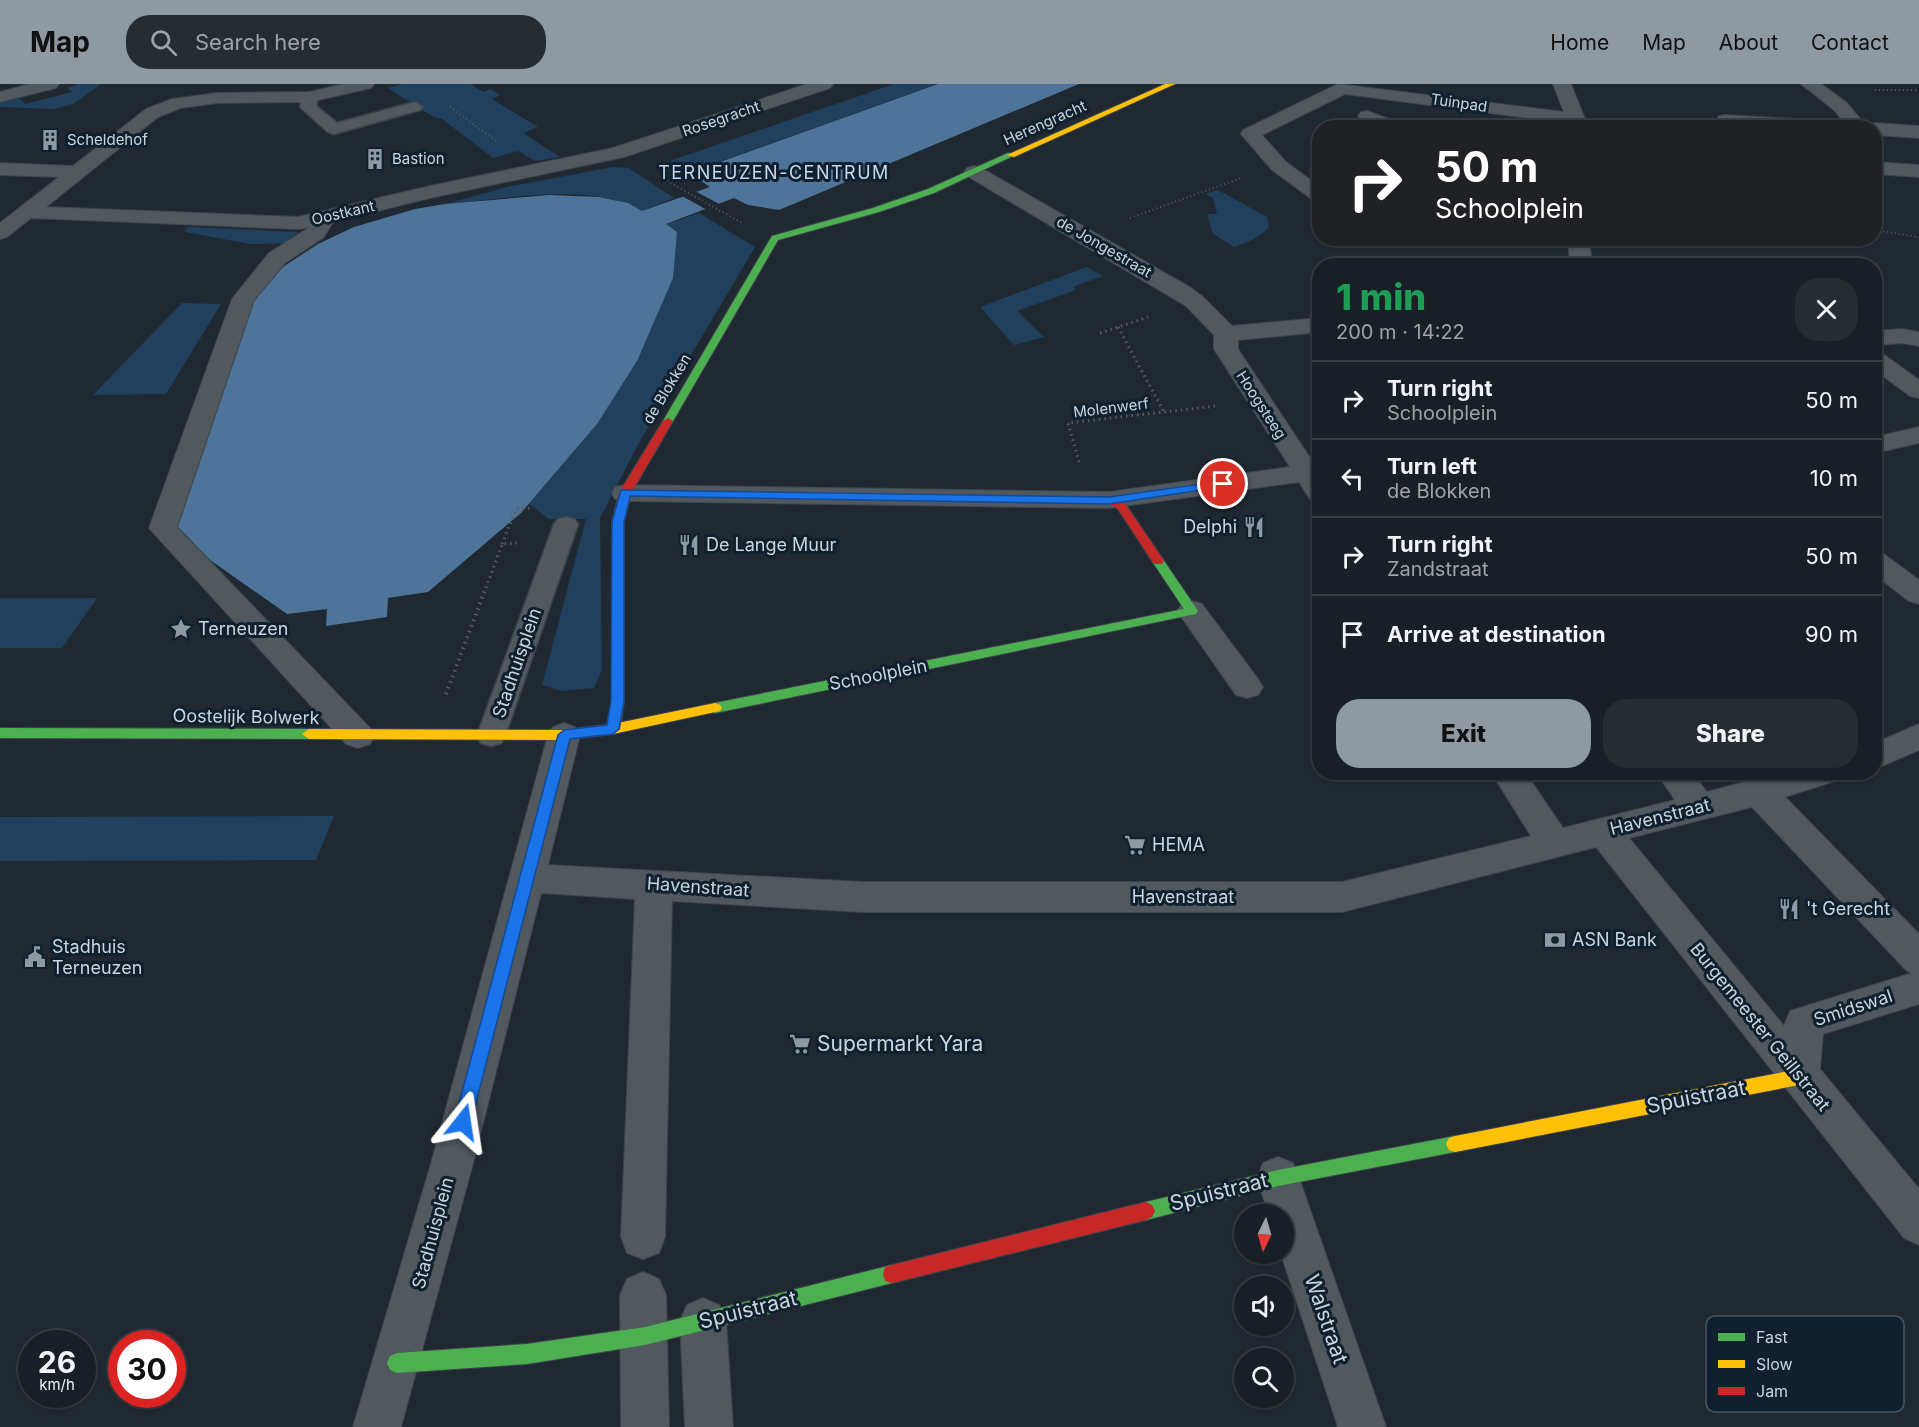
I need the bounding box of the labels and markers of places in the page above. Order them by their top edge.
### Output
building icon: Scheldehof [38,128,62,152]
place label: Scheldehof [67,130,148,149]
building icon: Bastion [363,147,387,171]
place label: Bastion [392,149,445,168]
pin [1197,458,1248,509]
restaurant icon: Delphi [1242,515,1266,539]
place label: Delphi [1183,516,1237,537]
restaurant icon: De Lange Muur [677,533,701,557]
place label: De Lange Muur [706,534,837,555]
place icon: Terneuzen [169,617,193,641]
place label: Terneuzen [198,618,288,639]
supermarket icon: HEMA [1123,833,1147,857]
place label: HEMA [1152,834,1205,855]
restaurant icon: 't Gerecht [1777,897,1801,921]
place label: 't Gerecht [1806,898,1890,919]
bank icon: ASN Bank [1543,928,1567,952]
place label: ASN Bank [1572,929,1657,950]
place label: Stadhuis Terneuzen [52,936,142,978]
public building icon: Stadhuis Terneuzen [23,945,47,969]
place label: Supermarkt Yara [817,1031,983,1056]
supermarket icon: Supermarkt Yara [788,1032,812,1056]

